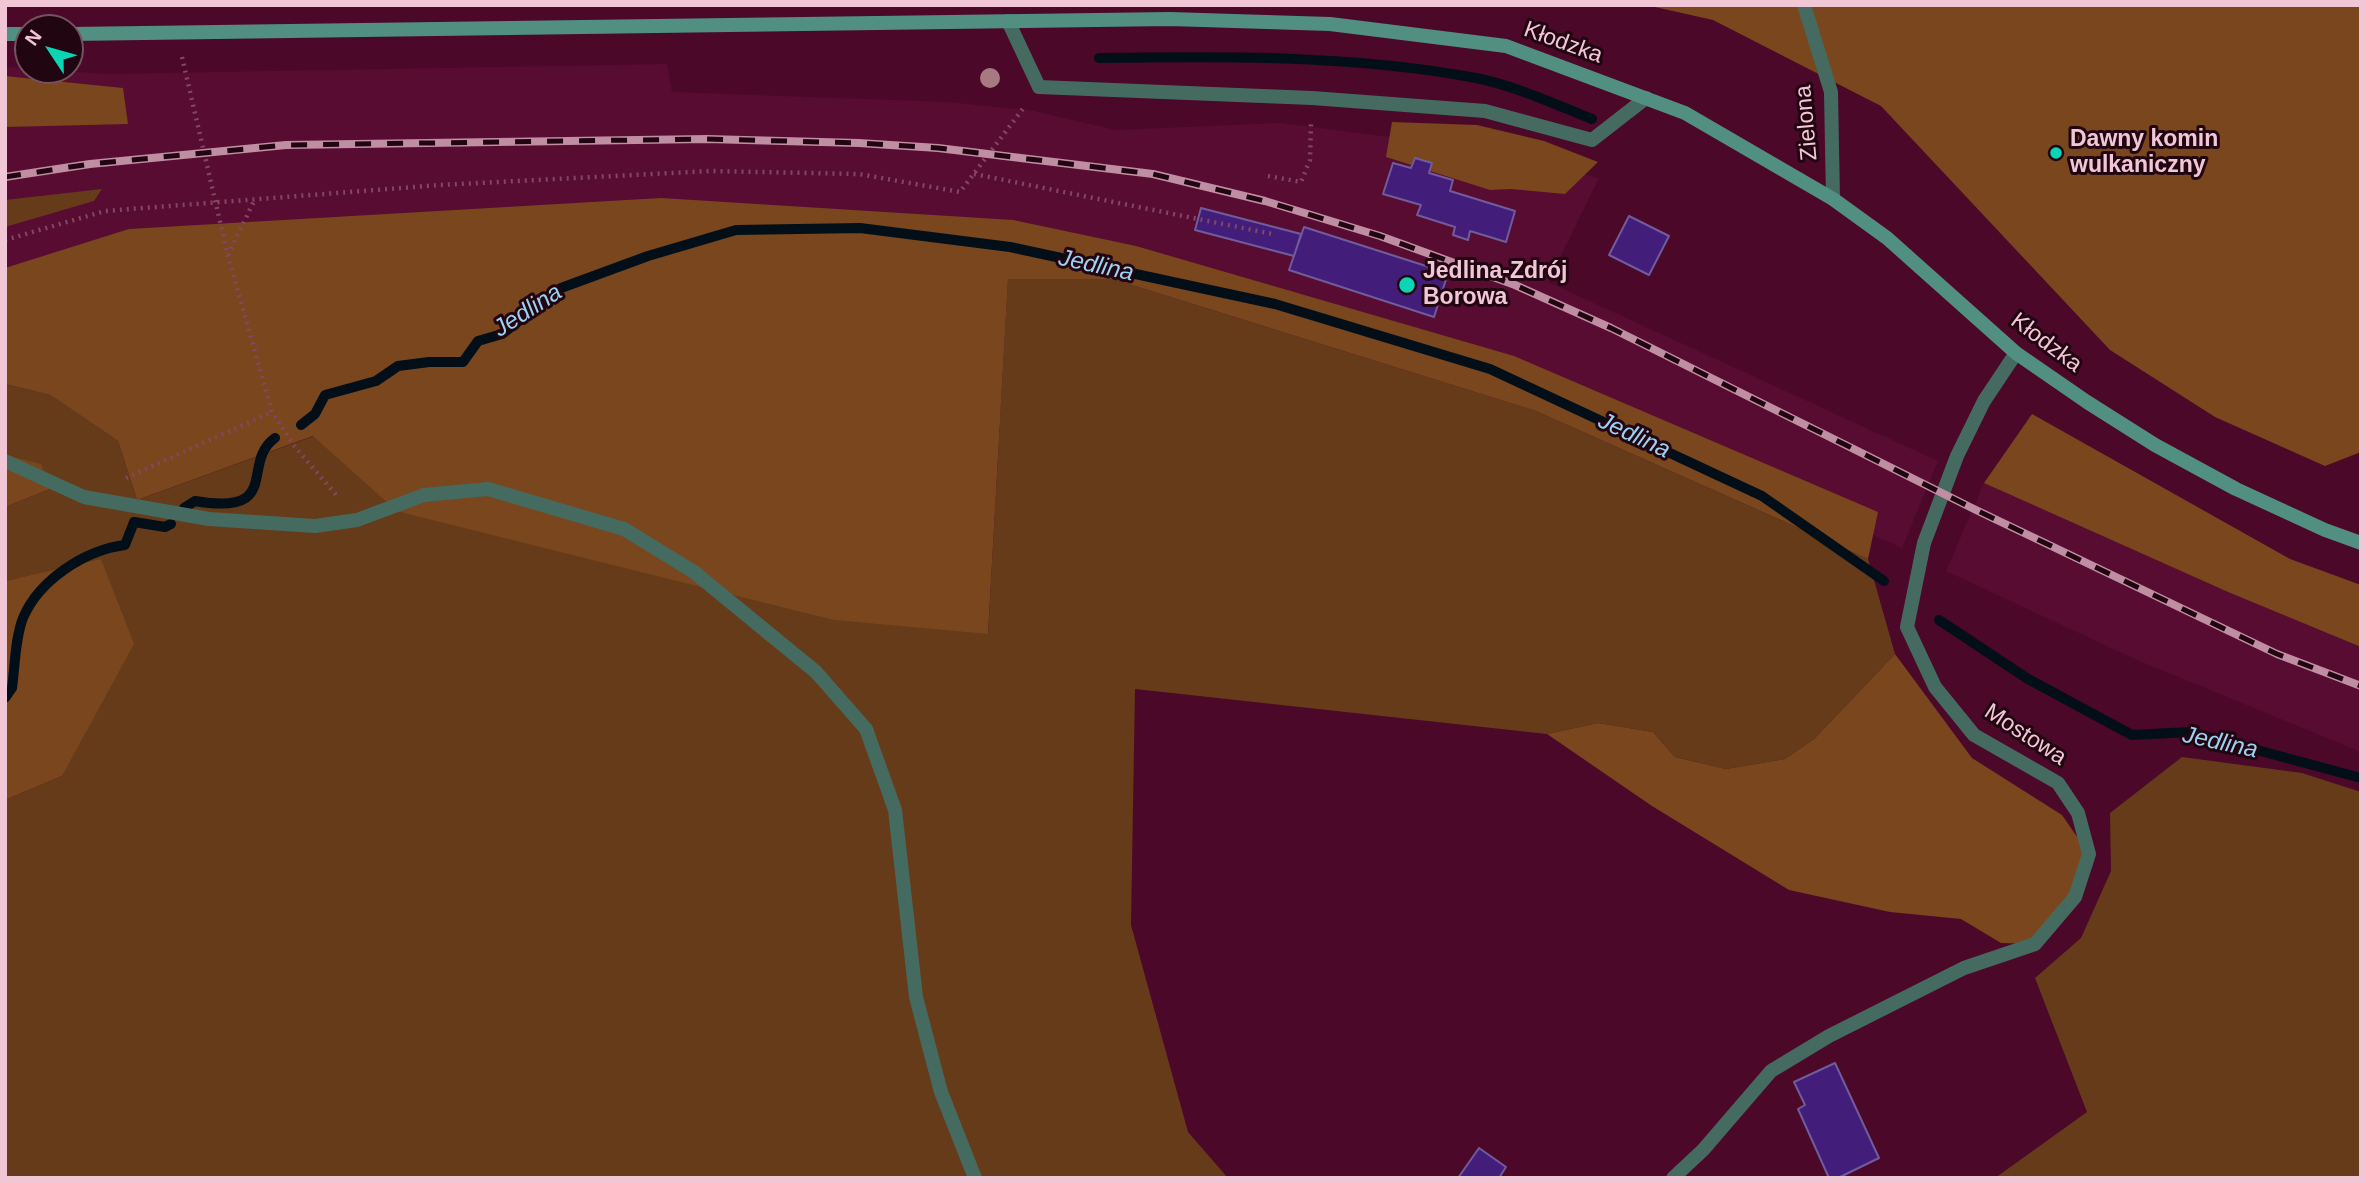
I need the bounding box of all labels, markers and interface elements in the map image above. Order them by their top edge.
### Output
north arrow [14,14,84,84]
street label: Kłodzka [1520,16,1606,70]
text: N [21,26,46,49]
street label: Zielona [1790,84,1824,162]
place label: Dawny komin wulkaniczny [2070,126,2218,180]
marker: Dawny komin wulkaniczny [2048,145,2064,161]
water label: Jedlina [1056,244,1136,288]
place label: Jedlina-Zdrój Borowa [1423,258,1567,312]
marker: Jedlina-Zdrój Borowa [1397,275,1417,295]
water label: Jedlina [488,278,568,344]
street label: Kłodzka [2005,307,2087,379]
water label: Jedlina [1593,407,1675,465]
street label: Mostowa [1979,698,2071,772]
water label: Jedlina [2180,721,2260,765]

